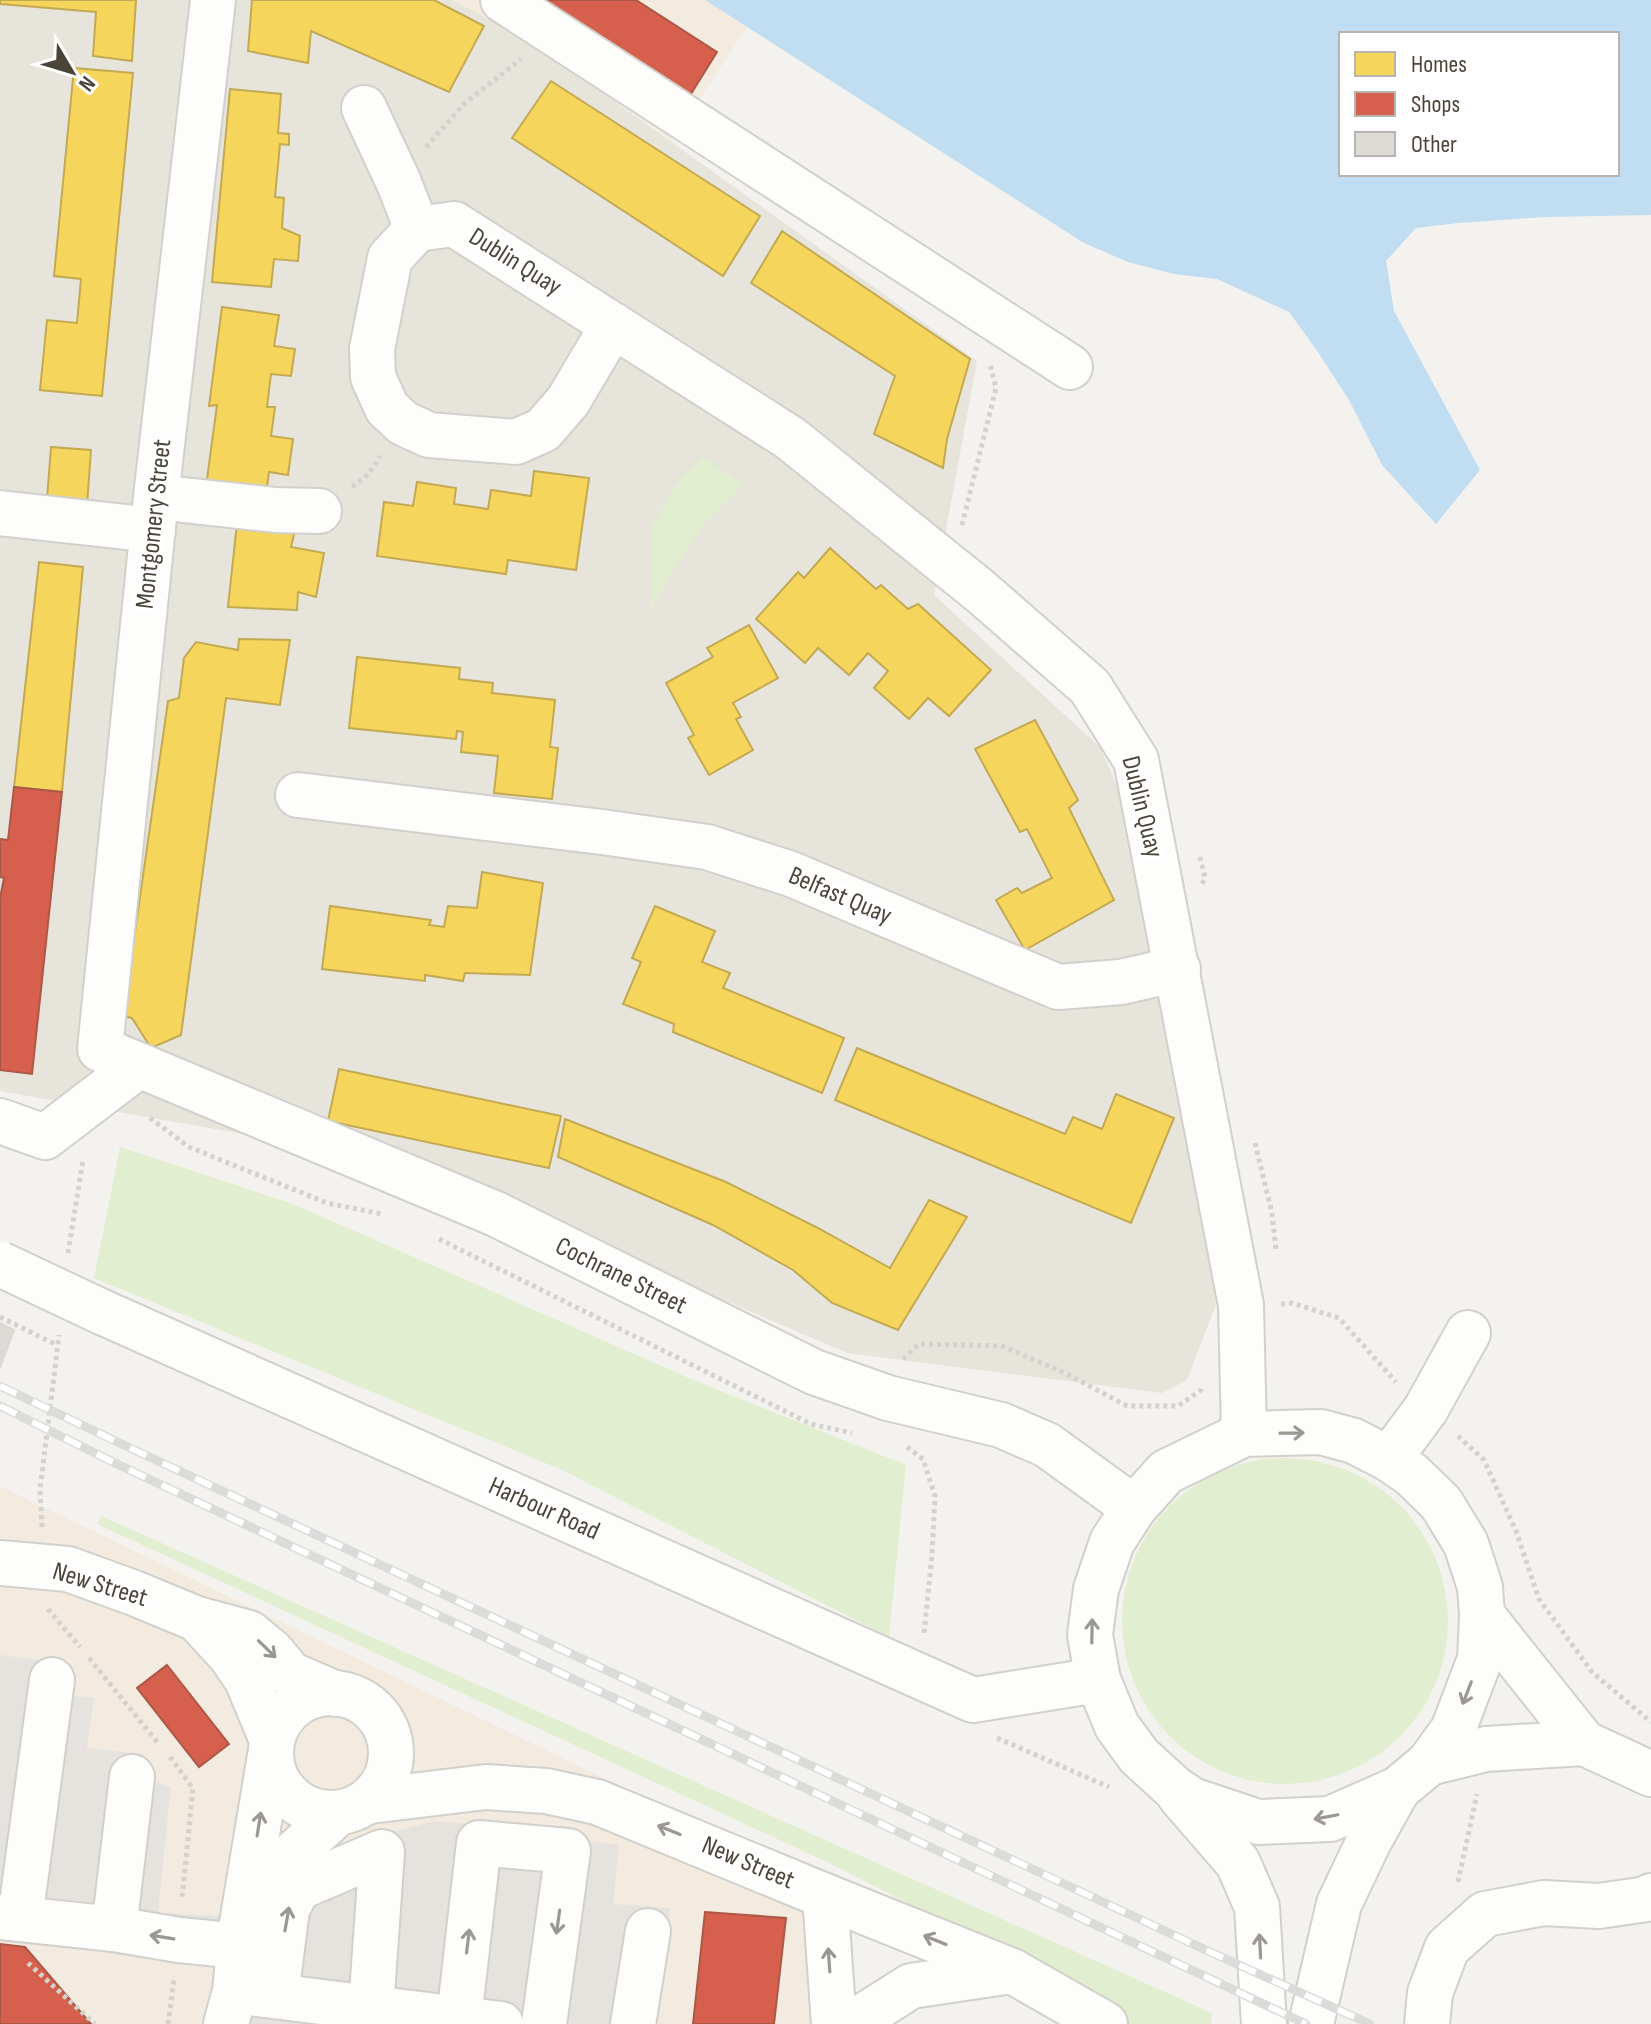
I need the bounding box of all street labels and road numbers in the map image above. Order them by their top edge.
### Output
street label: Dublin Quay [463,221,567,303]
street label: Montgomery Street [130,438,178,610]
street label: Dublin Quay [1114,753,1170,861]
street label: Belfast Quay [784,860,896,932]
street label: Cochrane Street [550,1231,692,1321]
street label: Harbour Road [484,1471,604,1547]
street label: New Street [49,1556,151,1614]
street label: New Street [697,1830,799,1896]

